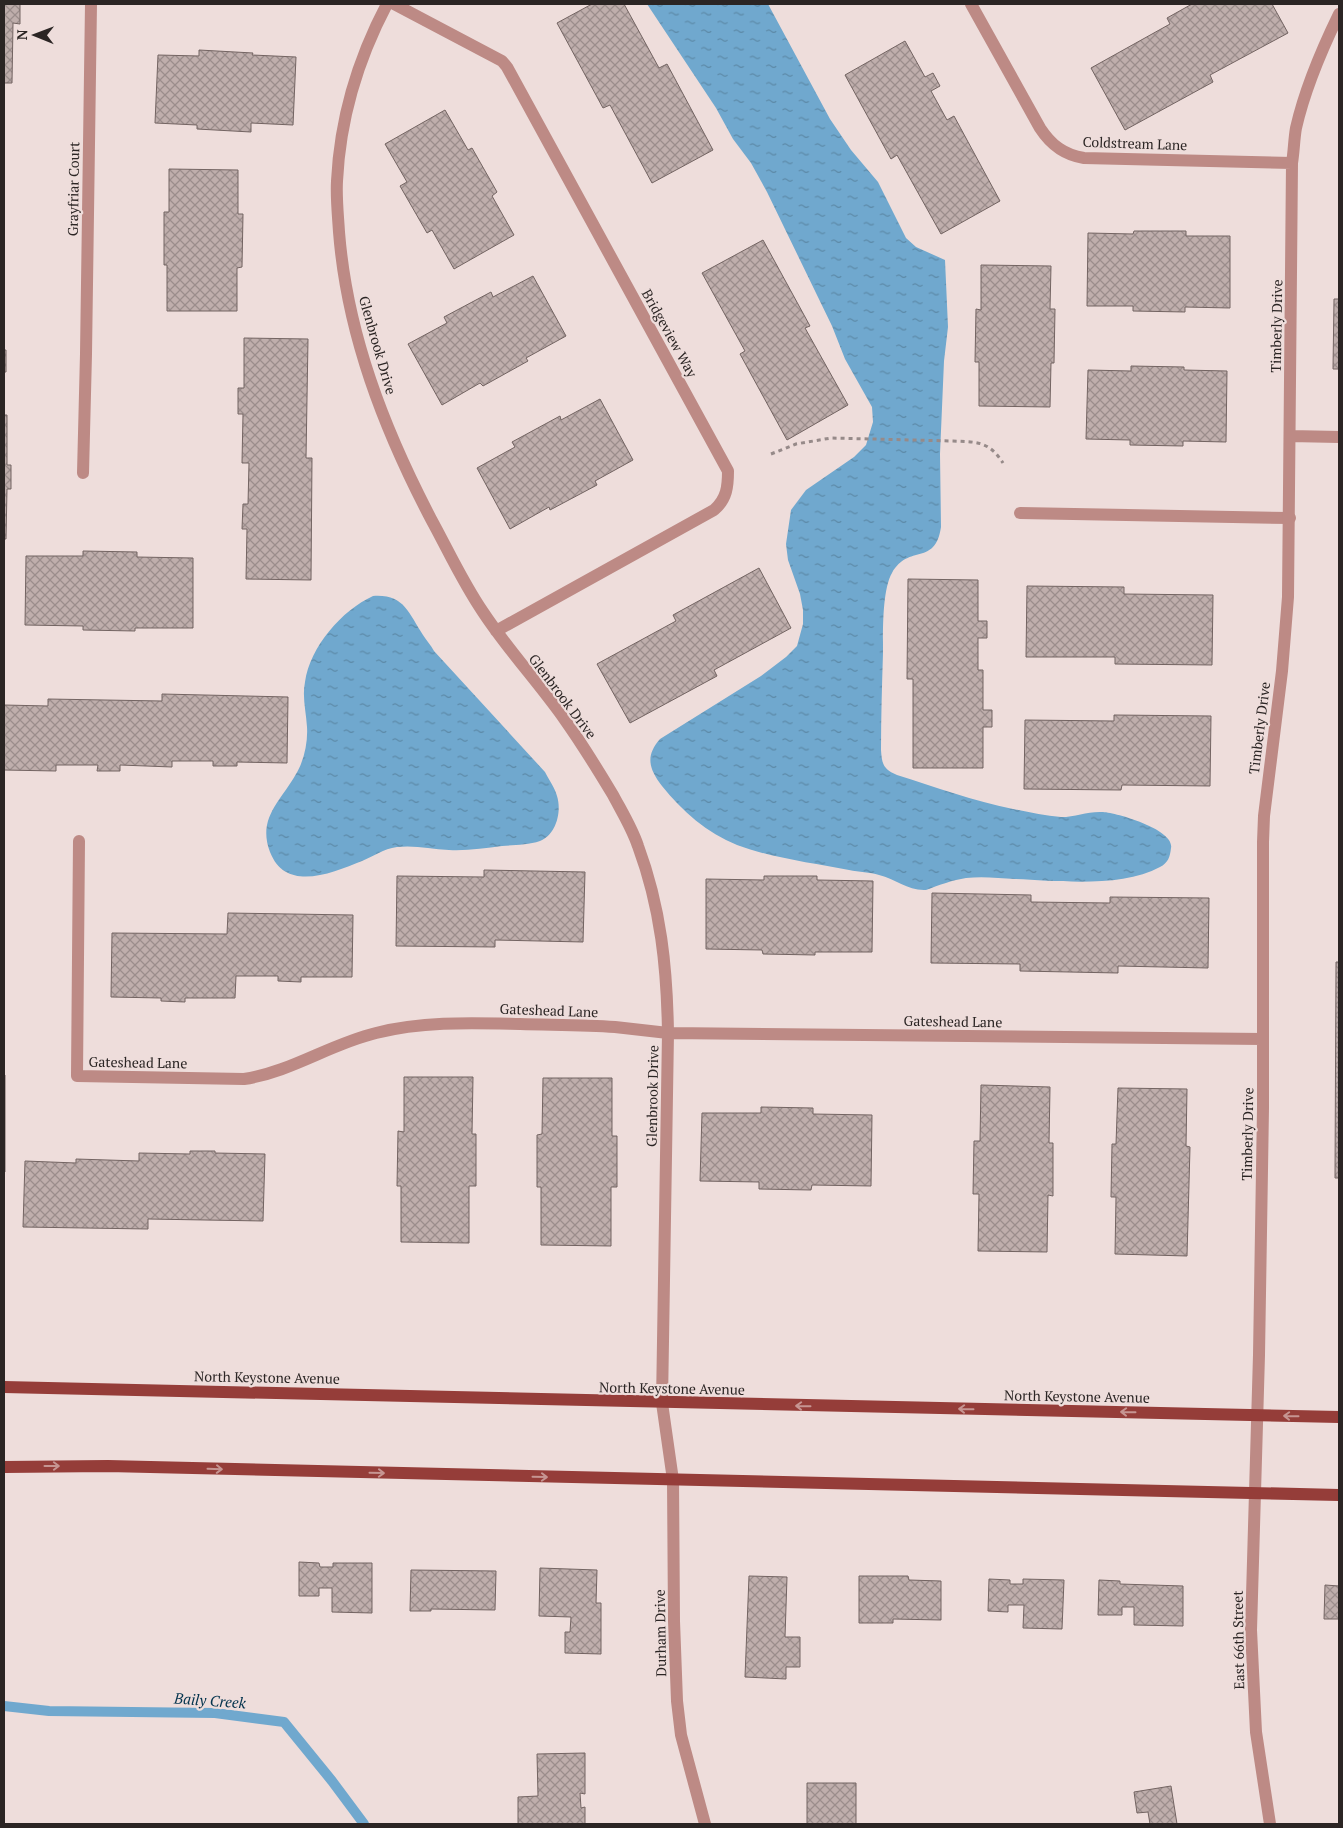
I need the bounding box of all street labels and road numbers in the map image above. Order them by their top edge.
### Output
street label: Coldstream Lane [1082,132,1188,154]
street label: Grayfriar Court [63,141,83,236]
street label: Timberly Drive [1266,279,1286,373]
street label: Bridgeview Way [638,285,703,381]
street label: Glenbrook Drive [355,293,401,397]
street label: Glenbrook Drive [525,650,601,742]
street label: Timberly Drive [1244,681,1274,775]
street label: Gateshead Lane [499,999,599,1021]
street label: Gateshead Lane [904,1011,1002,1031]
street label: Glenbrook Drive [642,1045,662,1147]
street label: Gateshead Lane [89,1052,187,1072]
street label: Timberly Drive [1237,1087,1257,1181]
street label: North Keystone Avenue [194,1366,340,1388]
street label: North Keystone Avenue [599,1377,745,1399]
street label: North Keystone Avenue [1004,1385,1150,1407]
street label: Durham Drive [650,1589,670,1677]
street label: East 66th Street [1228,1590,1248,1690]

